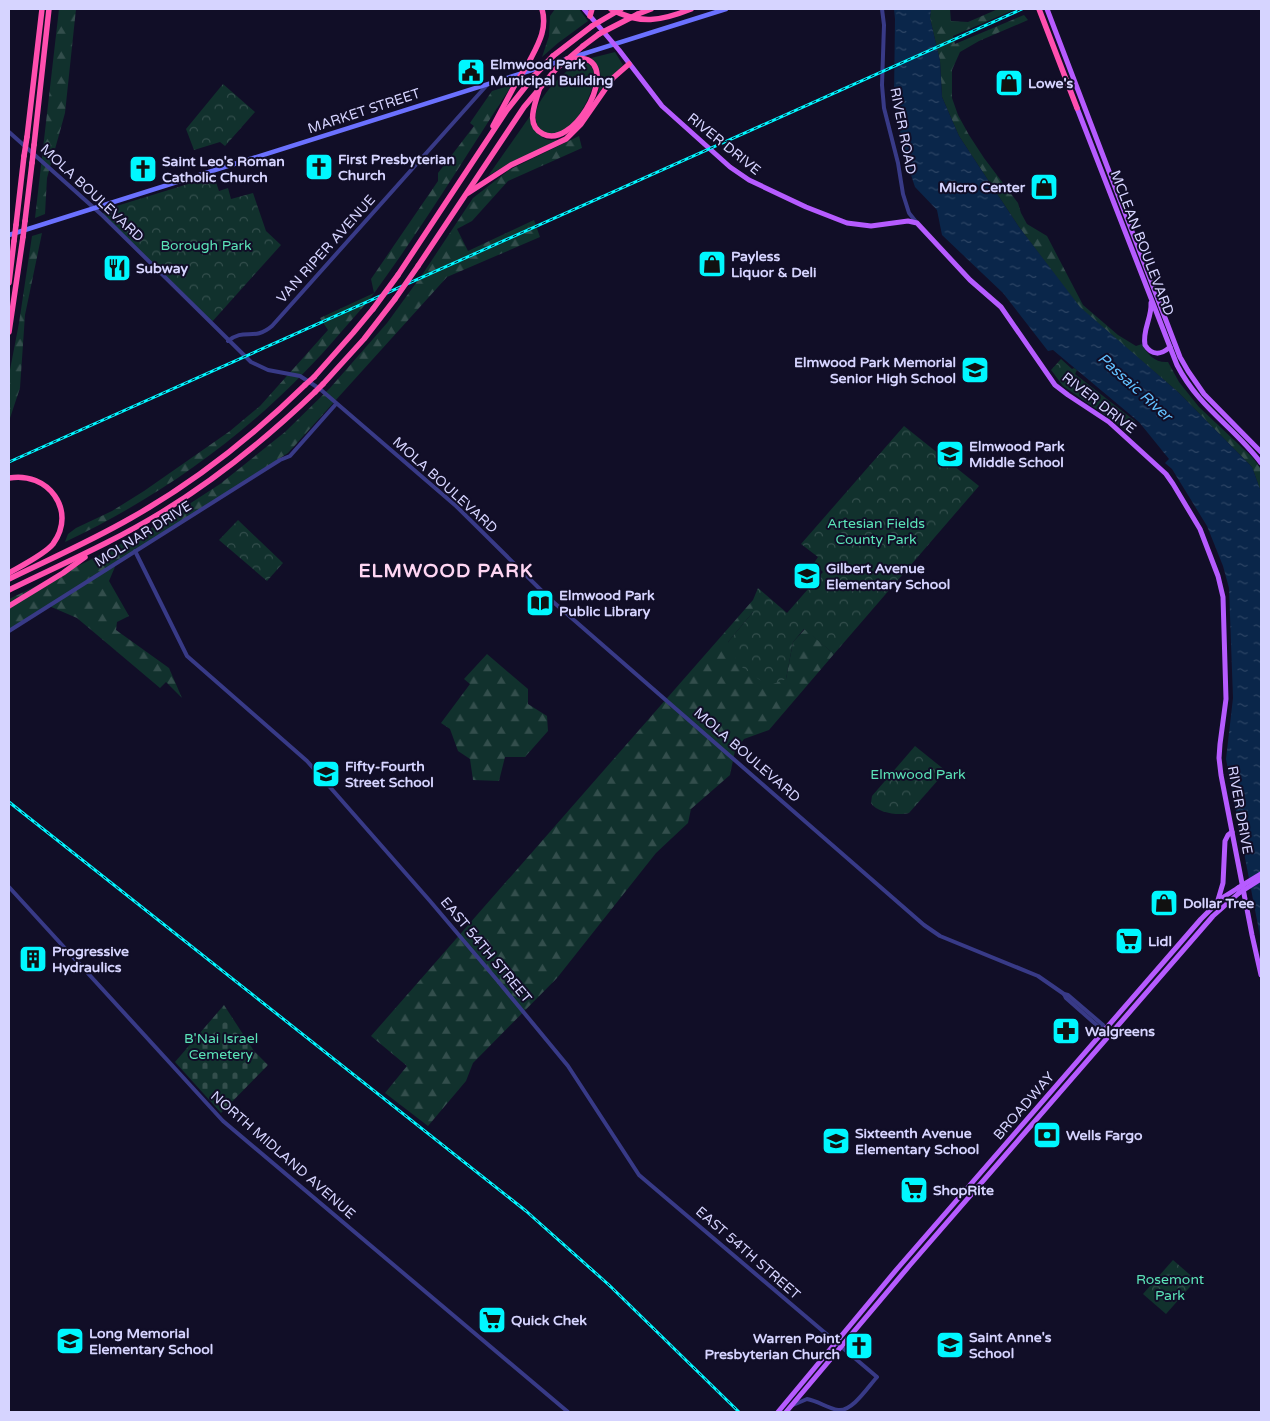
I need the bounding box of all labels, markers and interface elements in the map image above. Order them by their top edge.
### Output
place label: Elmwood Park Municipal Building [490,56,614,89]
public building icon: Elmwood Park Municipal Building [456,57,486,87]
shop icon: Lowe's [994,68,1024,98]
place label: Lowe's [1028,75,1073,92]
street label: MARKET STREET [306,85,423,137]
street label: RIVER ROAD [886,86,920,176]
street label: RIVER DRIVE [684,109,764,179]
street label: MOLA BOULEVARD [37,141,147,245]
place label: First Presbyterian Church [338,151,455,184]
church icon: First Presbyterian Church [304,152,334,182]
place label: Saint Leo's Roman Catholic Church [162,153,285,186]
church icon: Saint Leo's Roman Catholic Church [128,154,158,184]
street label: MCLEAN BOULEVARD [1106,168,1178,318]
shop icon: Micro Center [1029,172,1059,202]
place label: Micro Center [939,179,1026,196]
street label: VAN RIPER AVENUE [273,191,379,307]
park label: Borough Park [160,237,252,254]
place label: Payless Liquor & Deli [731,248,816,281]
shop icon: Payless Liquor & Deli [697,249,727,279]
restaurant icon: Subway [102,253,132,283]
place label: Subway [136,260,189,277]
water label: Passaic River [1094,349,1177,426]
place label: Elmwood Park Memorial Senior High School [794,354,956,387]
school or university icon: Elmwood Park Memorial Senior High School [960,355,990,385]
street label: RIVER DRIVE [1059,369,1139,437]
street label: MOLA BOULEVARD [389,433,501,537]
place label: Elmwood Park Middle School [969,438,1065,471]
school or university icon: Elmwood Park Middle School [935,439,965,469]
street label: MOLNAR DRIVE [91,497,195,571]
park label: Artesian Fields County Park [827,515,925,548]
district label: ELMWOOD PARK [358,560,534,582]
place label: Gilbert Avenue Elementary School [826,560,950,593]
school or university icon: Gilbert Avenue Elementary School [792,561,822,591]
place label: Elmwood Park Public Library [559,587,655,620]
library icon: Elmwood Park Public Library [525,588,555,618]
street label: MOLA BOULEVARD [690,704,804,806]
place label: Fifty-Fourth Street School [345,758,434,791]
school or university icon: Fifty-Fourth Street School [311,759,341,789]
street label: RIVER DRIVE [1224,765,1256,856]
park label: Elmwood Park [870,766,966,783]
shop icon: Dollar Tree [1149,888,1179,918]
street label: EAST 54TH STREET [437,894,536,1007]
place label: Dollar Tree [1183,895,1254,912]
supermarket icon: Lidl [1114,926,1144,956]
place label: Lidl [1148,933,1172,950]
place label: Progressive Hydraulics [52,943,129,976]
building icon: Progressive Hydraulics [18,944,48,974]
pharmacy icon: Walgreens [1051,1016,1081,1046]
place label: Walgreens [1085,1023,1155,1040]
park label: B'Nai Israel Cemetery [184,1030,258,1063]
street label: BROADWAY [990,1069,1058,1143]
street label: NORTH MIDLAND AVENUE [207,1087,359,1223]
bank icon: Wells Fargo [1032,1120,1062,1150]
place label: Sixteenth Avenue Elementary School [855,1125,979,1158]
school or university icon: Sixteenth Avenue Elementary School [821,1126,851,1156]
place label: Wells Fargo [1066,1127,1143,1144]
supermarket icon: ShopRite [899,1175,929,1205]
place label: ShopRite [933,1182,994,1199]
street label: EAST 54TH STREET [692,1203,804,1303]
park label: Rosemont Park [1136,1271,1205,1304]
supermarket icon: Quick Chek [477,1305,507,1335]
place label: Quick Chek [511,1312,587,1329]
place label: Long Memorial Elementary School [89,1325,213,1358]
school or university icon: Long Memorial Elementary School [55,1326,85,1356]
place label: Saint Anne's School [969,1329,1052,1362]
place label: Warren Point Presbyterian Church [704,1330,841,1363]
school or university icon: Saint Anne's School [935,1330,965,1360]
church icon: Warren Point Presbyterian Church [844,1331,874,1361]

